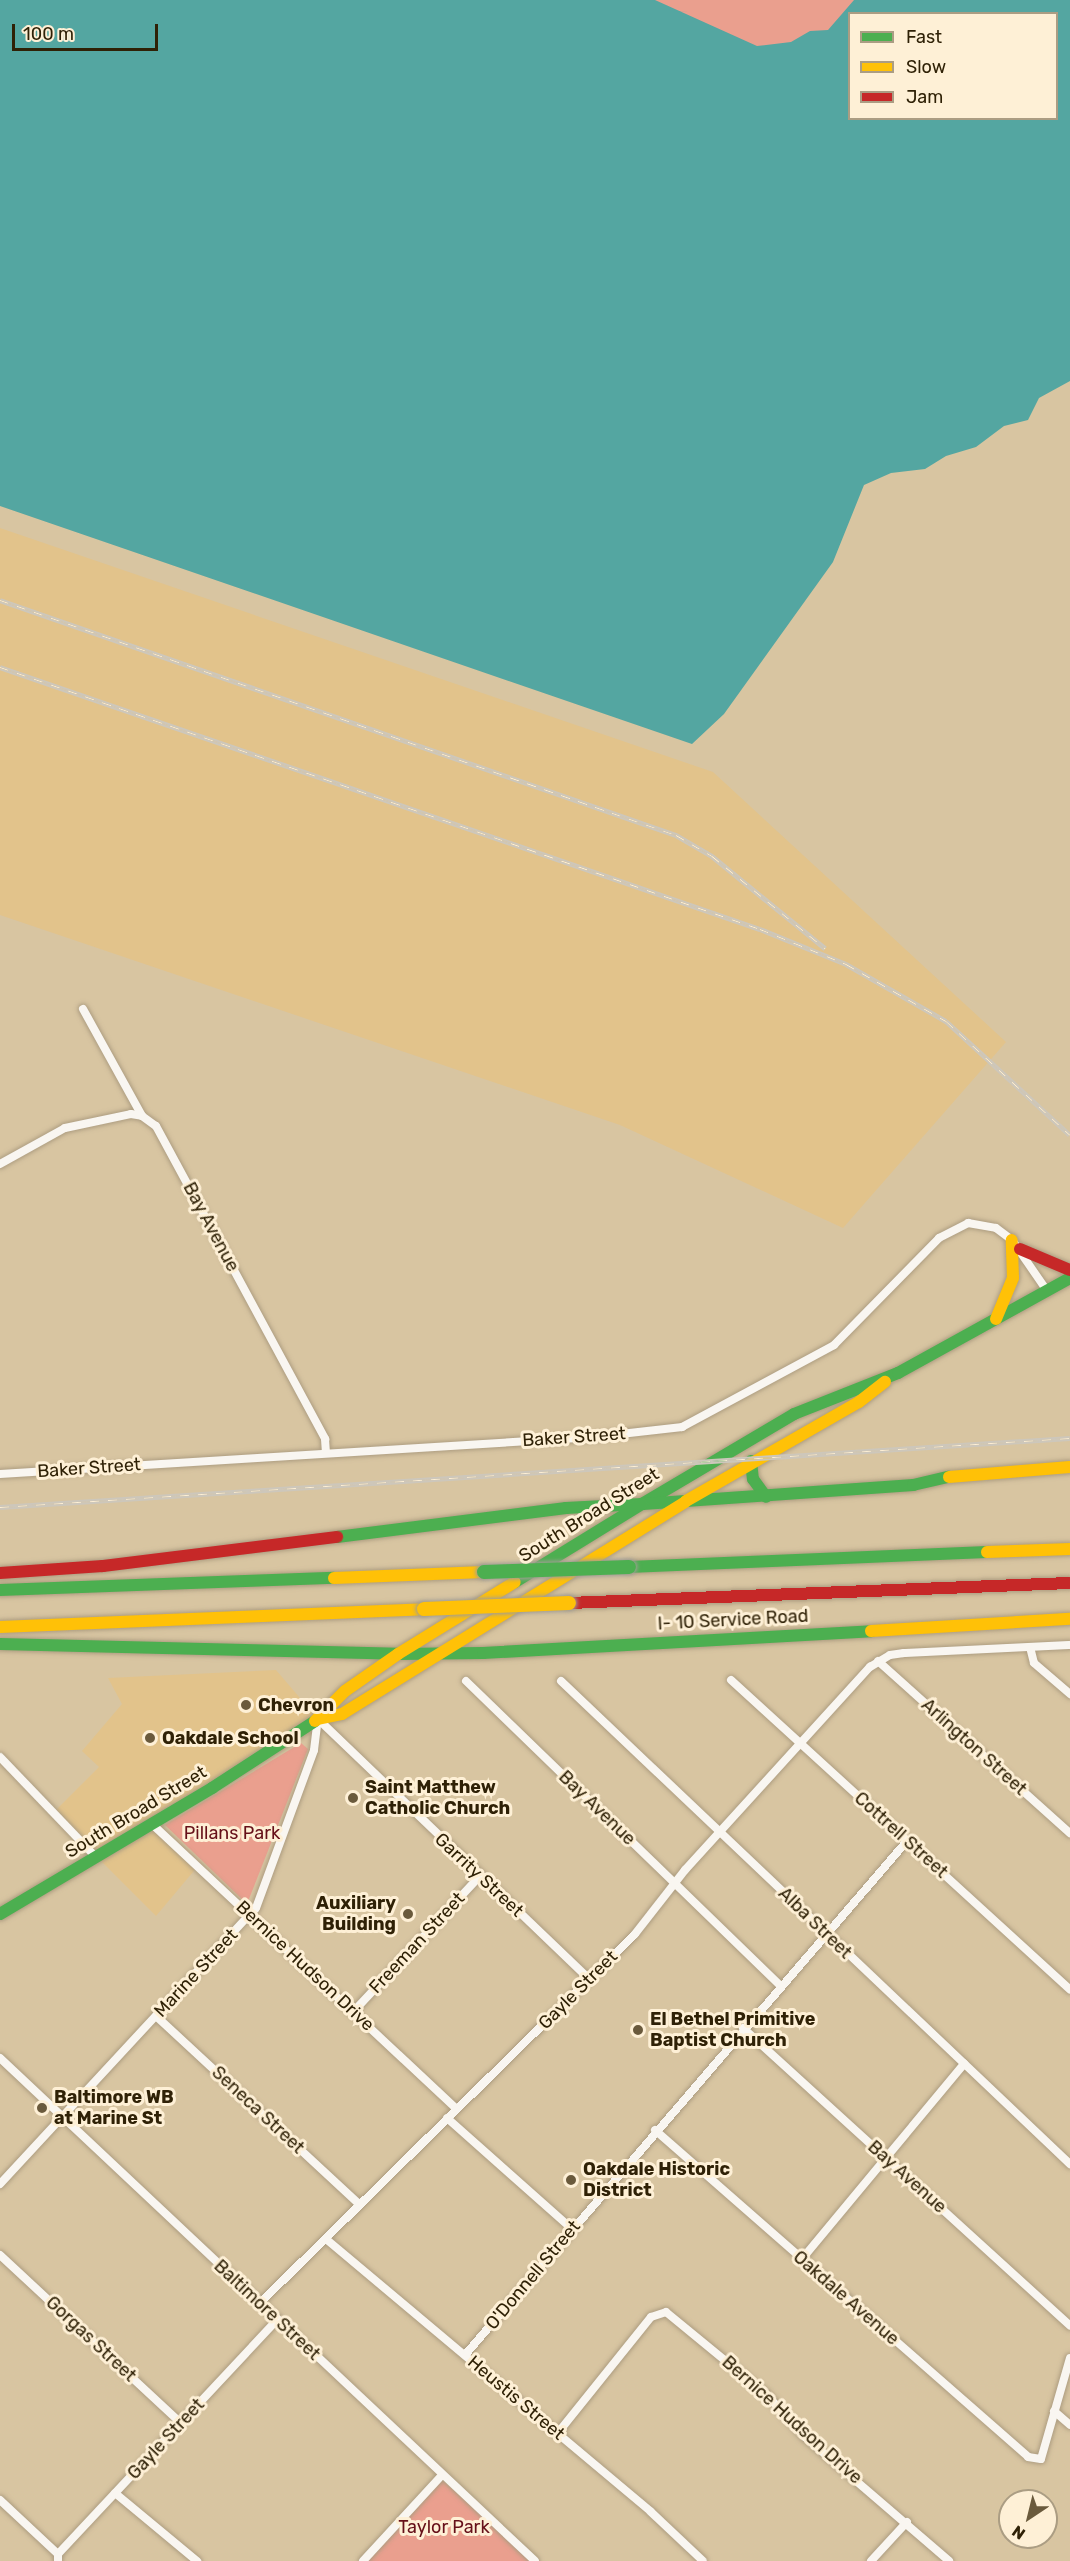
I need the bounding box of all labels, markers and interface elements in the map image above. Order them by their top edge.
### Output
scale bar [15,12,160,50]
legend [848,12,1058,120]
text: 100 m [23,23,74,45]
text: Fast [906,26,942,48]
text: Slow [906,56,946,78]
text: Jam [906,86,943,108]
street label: Bay Avenue [178,1178,244,1276]
street label: Baker Street [521,1423,627,1451]
street label: Baker Street [36,1454,142,1482]
street label: South Broad Street [515,1463,663,1567]
street label: I- 10 Service Road [657,1605,809,1635]
place label: Chevron [258,1694,334,1716]
street label: Arlington Street [917,1694,1031,1800]
marker: Chevron [239,1698,253,1712]
place label: Oakdale School [162,1727,299,1749]
marker: Oakdale School [143,1731,157,1745]
street label: South Broad Street [61,1761,211,1863]
street label: Bay Avenue [554,1766,640,1850]
place label: Saint Matthew Catholic Church [365,1777,510,1820]
street label: Cottrell Street [850,1787,952,1883]
marker: Saint Matthew Catholic Church [346,1791,360,1805]
park label: Pillans Park [184,1822,280,1844]
street label: Garrity Street [430,1828,528,1922]
street label: Alba Street [774,1883,856,1963]
street label: Freeman Street [365,1888,469,1998]
place label: Auxiliary Building [316,1893,396,1936]
street label: Bernice Hudson Drive [231,1896,379,2036]
marker: Auxiliary Building [401,1907,415,1921]
street label: Marine Street [150,1924,242,2022]
street label: Gayle Street [534,1946,622,2034]
place label: El Bethel Primitive Baptist Church [650,2009,815,2052]
marker: El Bethel Primitive Baptist Church [631,2023,645,2037]
street label: Seneca Street [207,2062,309,2158]
place label: Baltimore WB at Marine St [54,2087,174,2130]
marker: Baltimore WB at Marine St [35,2101,49,2115]
street label: Bay Avenue [863,2136,951,2218]
place label: Oakdale Historic District [583,2159,730,2202]
marker: Oakdale Historic District [564,2173,578,2187]
street label: O'Donnell Street [481,2216,585,2334]
street label: Oakdale Avenue [789,2246,903,2350]
street label: Baltimore Street [209,2255,325,2365]
street label: Gorgas Street [41,2292,141,2386]
street label: Heustis Street [463,2351,569,2445]
street label: Bernice Hudson Drive [717,2351,867,2489]
street label: Gayle Street [123,2394,209,2484]
north arrow [998,2489,1058,2549]
park label: Taylor Park [398,2516,490,2538]
text: N [1008,2521,1029,2544]

